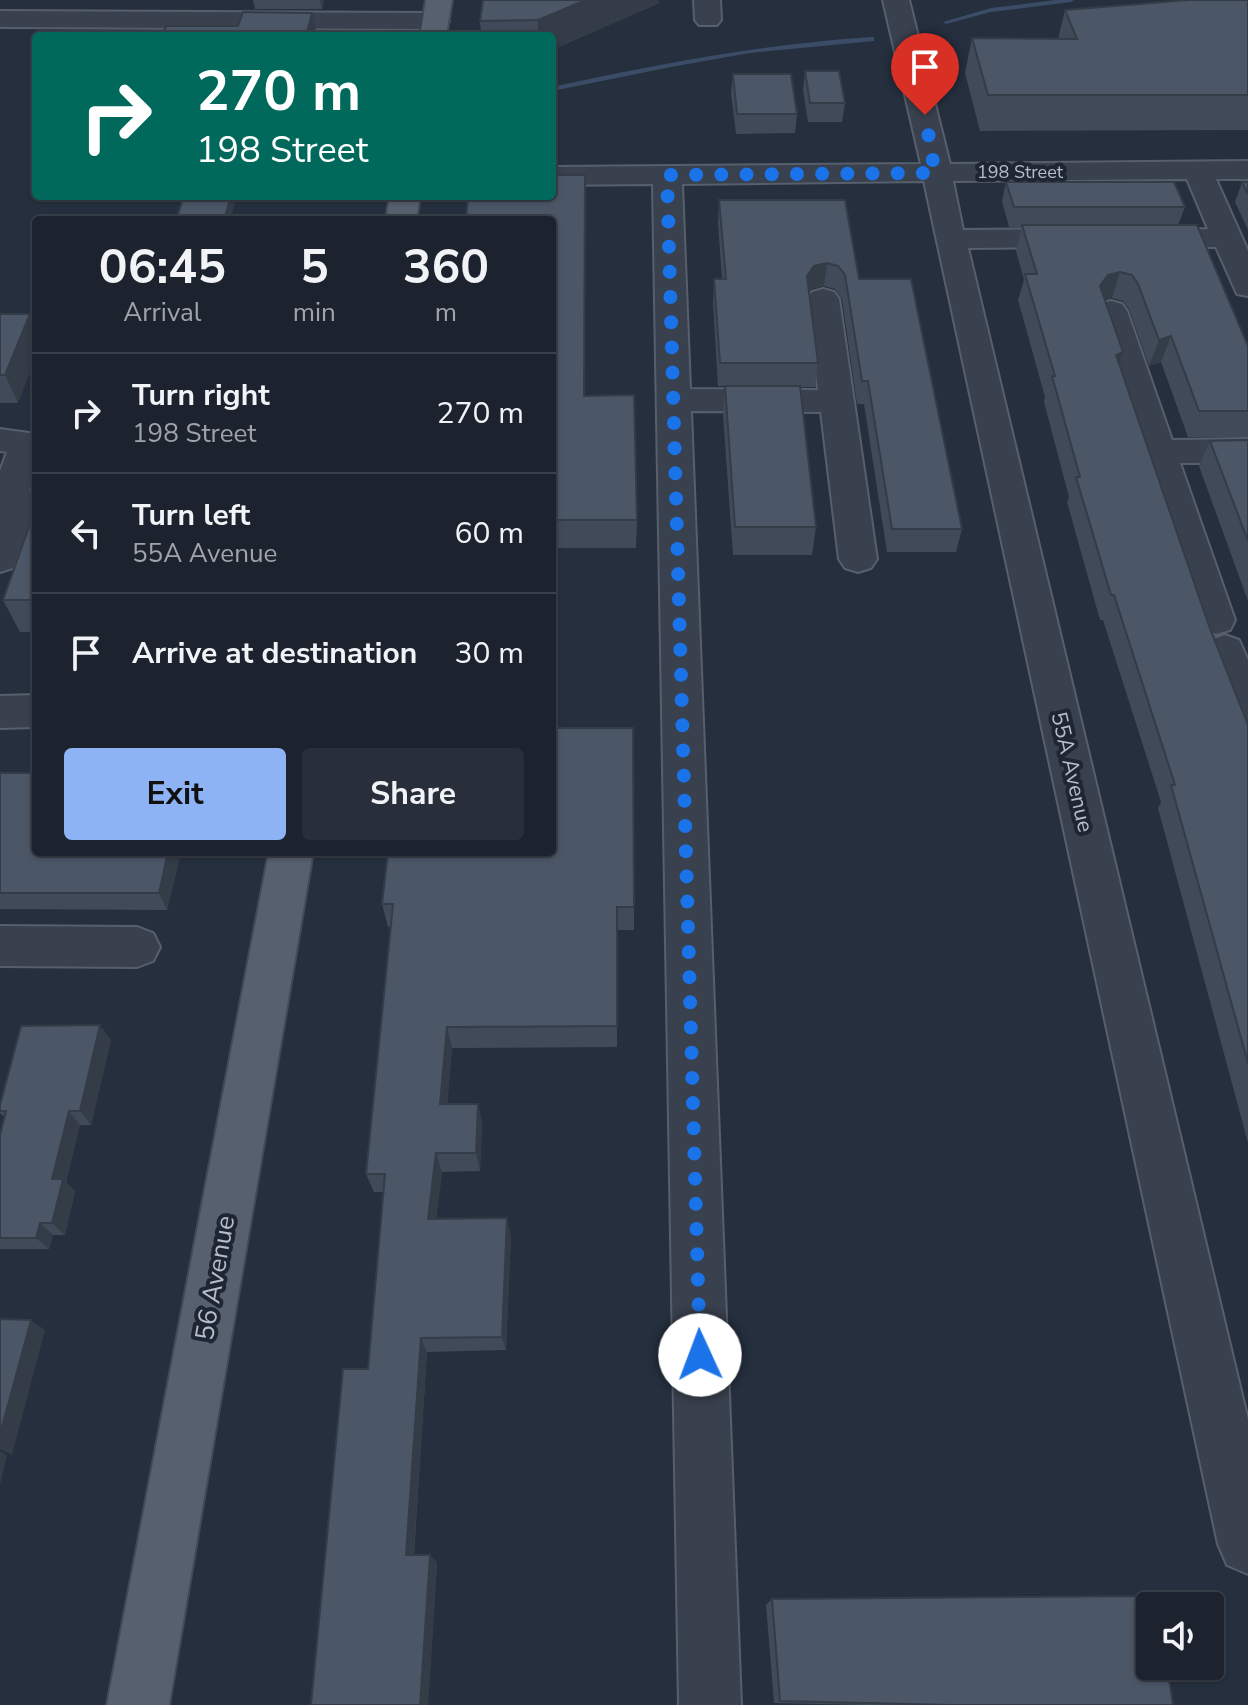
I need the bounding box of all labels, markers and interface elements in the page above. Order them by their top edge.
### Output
pin [891,33,959,115]
icon: arrive [903,45,947,89]
text: 270 m [196,53,361,130]
icon: right [64,64,168,168]
text: 198 Street [196,126,368,175]
street label: 198 Street [977,160,1064,184]
text: 06:45 [99,234,226,300]
text: 5 [300,234,329,300]
text: 360 [403,234,489,300]
text: Arrival [123,295,202,330]
text: min [293,295,336,330]
text: m [435,295,457,330]
text: Turn right [132,375,270,416]
icon: right [64,391,108,435]
text: 270 m [437,393,524,434]
text: 198 Street [132,416,256,451]
text: Turn left [132,495,250,536]
icon: left [64,511,108,555]
text: 60 m [455,513,524,554]
text: 55A Avenue [132,536,277,571]
icon: arrive [64,631,108,675]
text: Arrive at destination [132,633,417,674]
text: 30 m [455,633,524,674]
street label: 55A Avenue [1044,709,1100,835]
button: Exit [64,748,286,840]
button: Share [302,748,524,840]
street label: 56 Avenue [187,1213,243,1343]
position arrow [658,1313,742,1397]
map controls [1136,1592,1224,1680]
button: sound [1136,1592,1224,1680]

